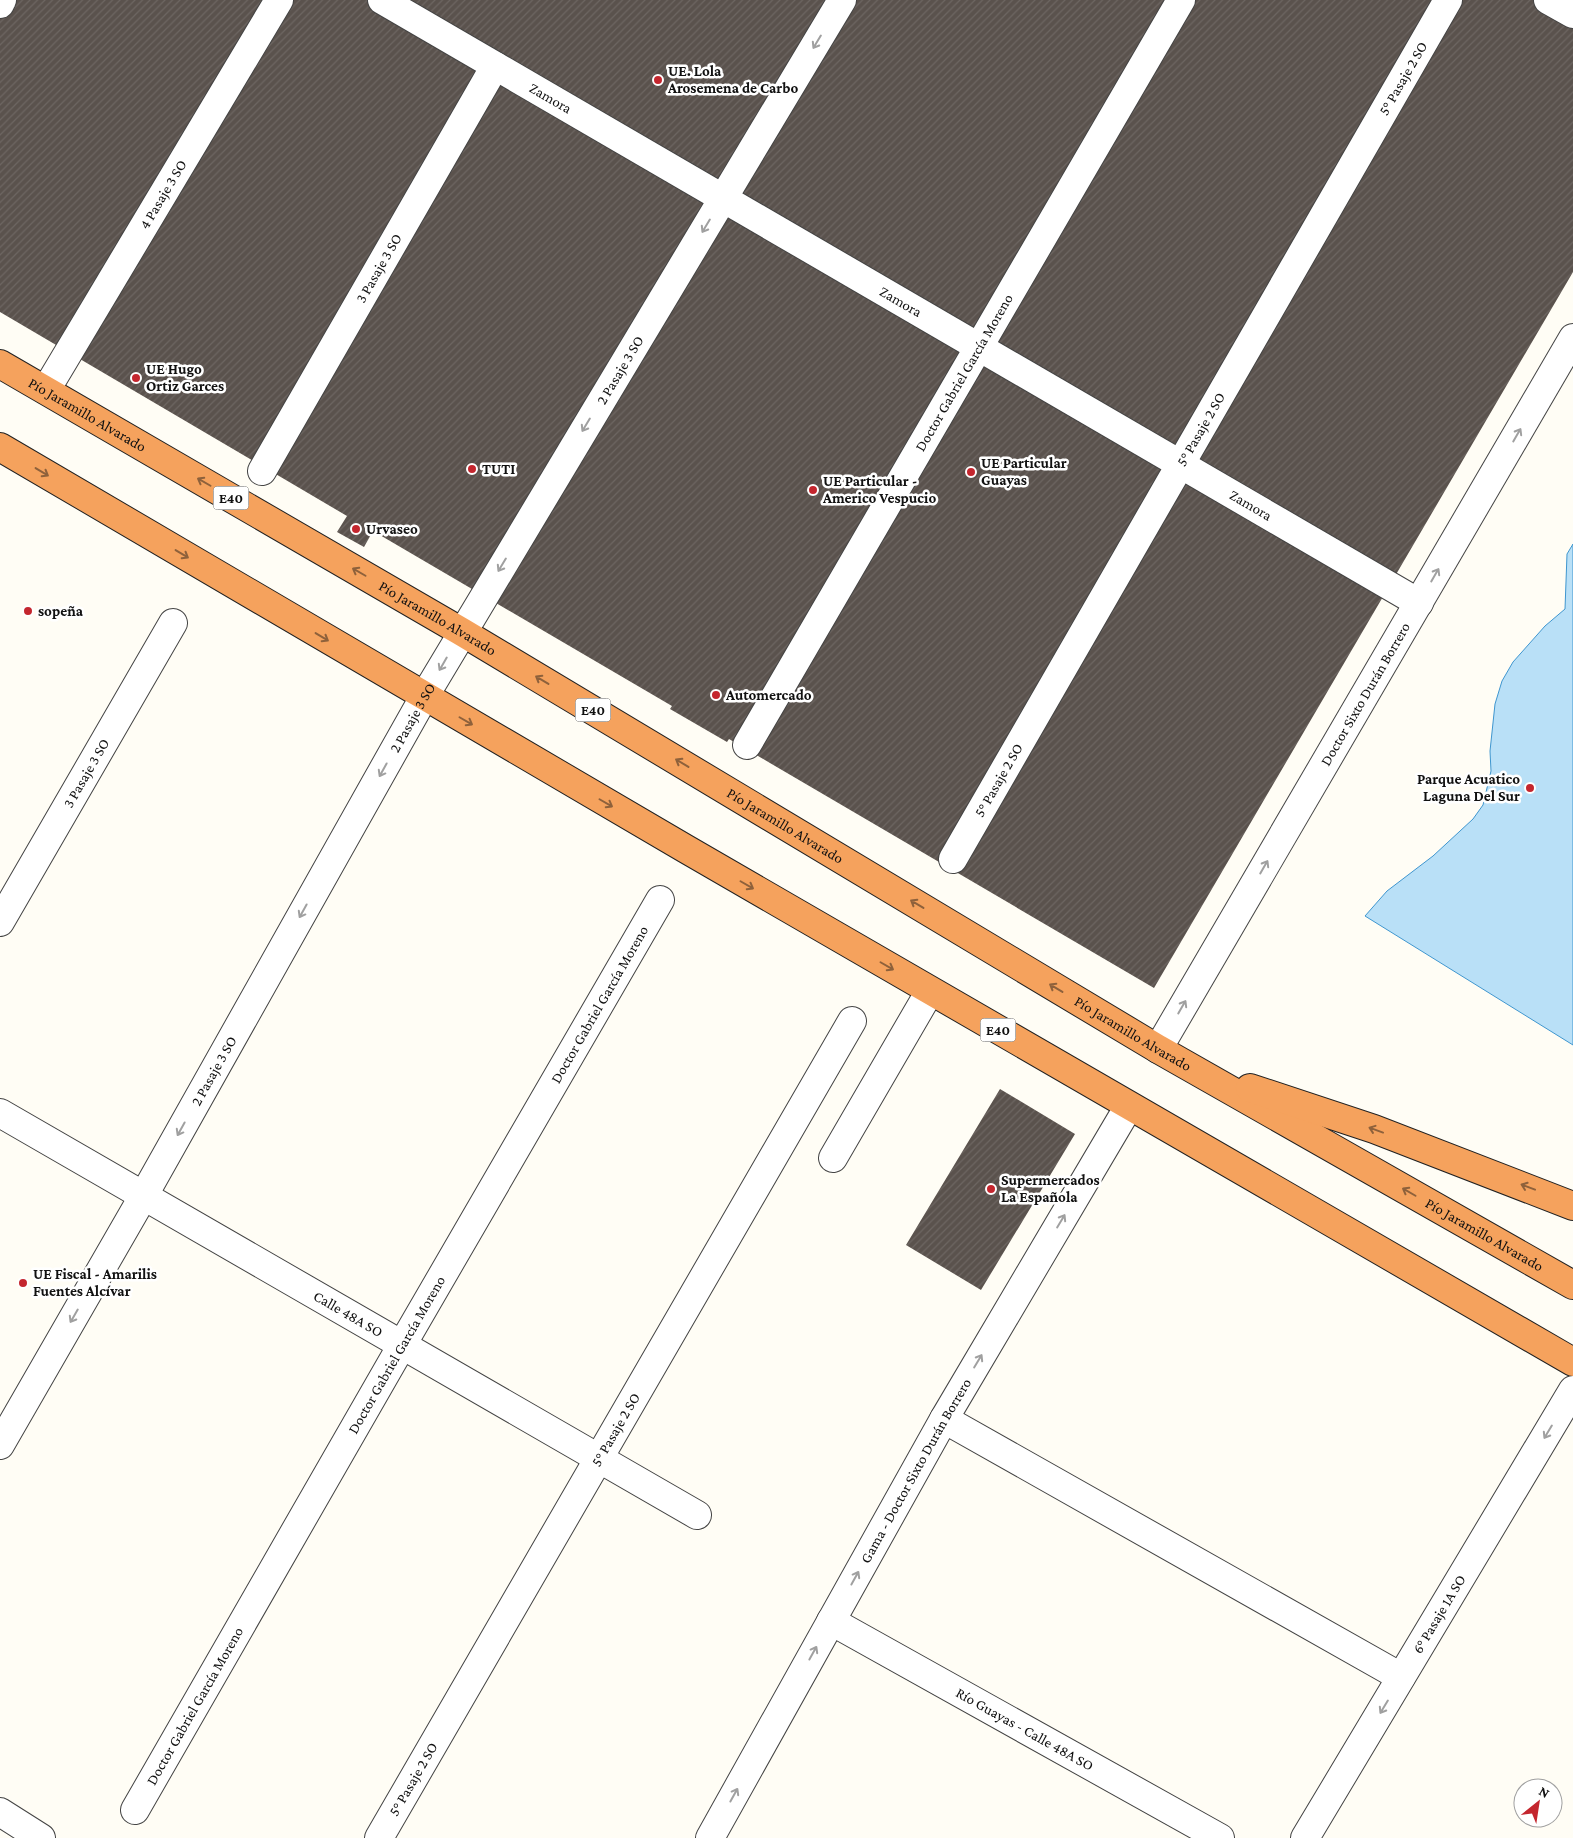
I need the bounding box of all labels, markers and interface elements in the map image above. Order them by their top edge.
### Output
one-way arrow [811,34,821,48]
street label: 5° Pasaje 2 SO [1375,39,1430,118]
place label: UE. Lola Arosemena de Carbo [667,63,798,96]
marker: UE. Lola Arosemena de Carbo [652,74,664,86]
street label: Zamora [527,79,575,117]
street label: 4 Pasaje 3 SO [136,157,190,232]
one-way arrow [700,219,710,233]
street label: 3 Pasaje 3 SO [353,231,405,306]
street label: Zamora [877,283,925,320]
street label: Doctor Gabriel García Moreno [912,291,1016,454]
street label: 2 Pasaje 3 SO [593,333,647,407]
place label: UE Hugo Ortiz Garces [146,361,224,394]
marker: UE Hugo Ortiz Garces [130,372,142,384]
street label: Pío Jaramillo Alvarado [26,374,149,455]
street label: 5° Pasaje 2 SO [1173,390,1228,469]
one-way arrow [581,418,591,432]
one-way arrow [1512,428,1522,443]
place label: UE Particular Guayas [981,455,1067,488]
place label: TUTI [482,461,515,477]
marker: TUTI [466,463,478,475]
marker: UE Particular Guayas [965,466,977,478]
one-way arrow [34,467,49,477]
place label: UE Particular - Americo Vespucio [822,473,936,506]
one-way arrow [197,476,211,486]
marker: UE Particular - Americo Vespucio [807,484,819,496]
road number: E40 [214,486,248,509]
street label: Zamora [1227,487,1275,524]
place label: Urvaseo [366,521,418,537]
marker: Urvaseo [350,523,362,535]
one-way arrow [174,550,188,560]
one-way arrow [497,557,507,571]
one-way arrow [352,567,367,577]
one-way arrow [1430,569,1440,583]
street label: Pío Jaramillo Alvarado [376,578,499,659]
place label: sopeña [38,603,84,619]
marker: sopeña [22,605,34,617]
street label: Doctor Sixto Durán Borrero [1317,620,1413,769]
one-way arrow [314,632,328,642]
one-way arrow [438,657,448,672]
one-way arrow [536,674,550,684]
street label: 2 Pasaje 3 SO [386,680,438,755]
place label: Automercado [725,687,812,703]
marker: Automercado [710,689,722,701]
road number: E40 [576,698,610,722]
one-way arrow [458,717,473,727]
street label: 3 Pasaje 3 SO [60,736,112,811]
street label: 5° Pasaje 2 SO [971,741,1026,820]
one-way arrow [675,758,689,768]
one-way arrow [378,762,388,777]
place label: Parque Acuatico Laguna Del Sur [1417,771,1520,804]
marker: Parque Acuatico Laguna Del Sur [1524,782,1536,794]
street label: Pío Jaramillo Alvarado [724,785,846,867]
one-way arrow [599,798,614,808]
one-way arrow [1260,860,1270,874]
one-way arrow [739,880,754,890]
one-way arrow [910,899,924,909]
one-way arrow [298,904,308,918]
street label: Doctor Gabriel García Moreno [548,923,651,1086]
one-way arrow [880,962,894,972]
one-way arrow [1049,982,1063,992]
street label: Pío Jaramillo Alvarado [1072,993,1194,1074]
one-way arrow [1178,1000,1188,1015]
road number: E40 [980,1018,1016,1042]
street label: 2 Pasaje 3 SO [188,1033,240,1108]
one-way arrow [175,1122,185,1136]
one-way arrow [1368,1124,1384,1134]
place label: Supermercados La Española [1001,1172,1100,1205]
one-way arrow [1521,1182,1536,1191]
marker: Supermercados La Española [985,1183,997,1195]
one-way arrow [1402,1187,1417,1196]
street label: Pío Jaramillo Alvarado [1423,1195,1546,1274]
one-way arrow [1056,1214,1066,1228]
place label: UE Fiscal - Amarilis Fuentes Alcívar [33,1266,157,1299]
street label: Doctor Gabriel García Moreno [345,1273,448,1436]
marker: UE Fiscal - Amarilis Fuentes Alcívar [17,1277,29,1289]
street label: Calle 48A SO [311,1288,386,1340]
one-way arrow [69,1308,78,1323]
one-way arrow [974,1354,984,1368]
street label: Gama - Doctor Sixto Durán Borrero [857,1375,974,1566]
street label: 5° Pasaje 2 SO [588,1390,643,1469]
one-way arrow [1542,1424,1552,1438]
one-way arrow [850,1572,860,1586]
street label: 6° Pasaje 1A SO [1409,1572,1469,1656]
street label: Doctor Gabriel García Moreno [143,1624,246,1788]
one-way arrow [808,1647,818,1661]
street label: Río Guayas - Calle 48A SO [953,1684,1096,1774]
one-way arrow [1378,1699,1388,1713]
street label: 5° Pasaje 2 SO [386,1740,441,1819]
north arrow [1513,1778,1563,1828]
text: N [1536,1782,1553,1801]
one-way arrow [729,1789,739,1803]

